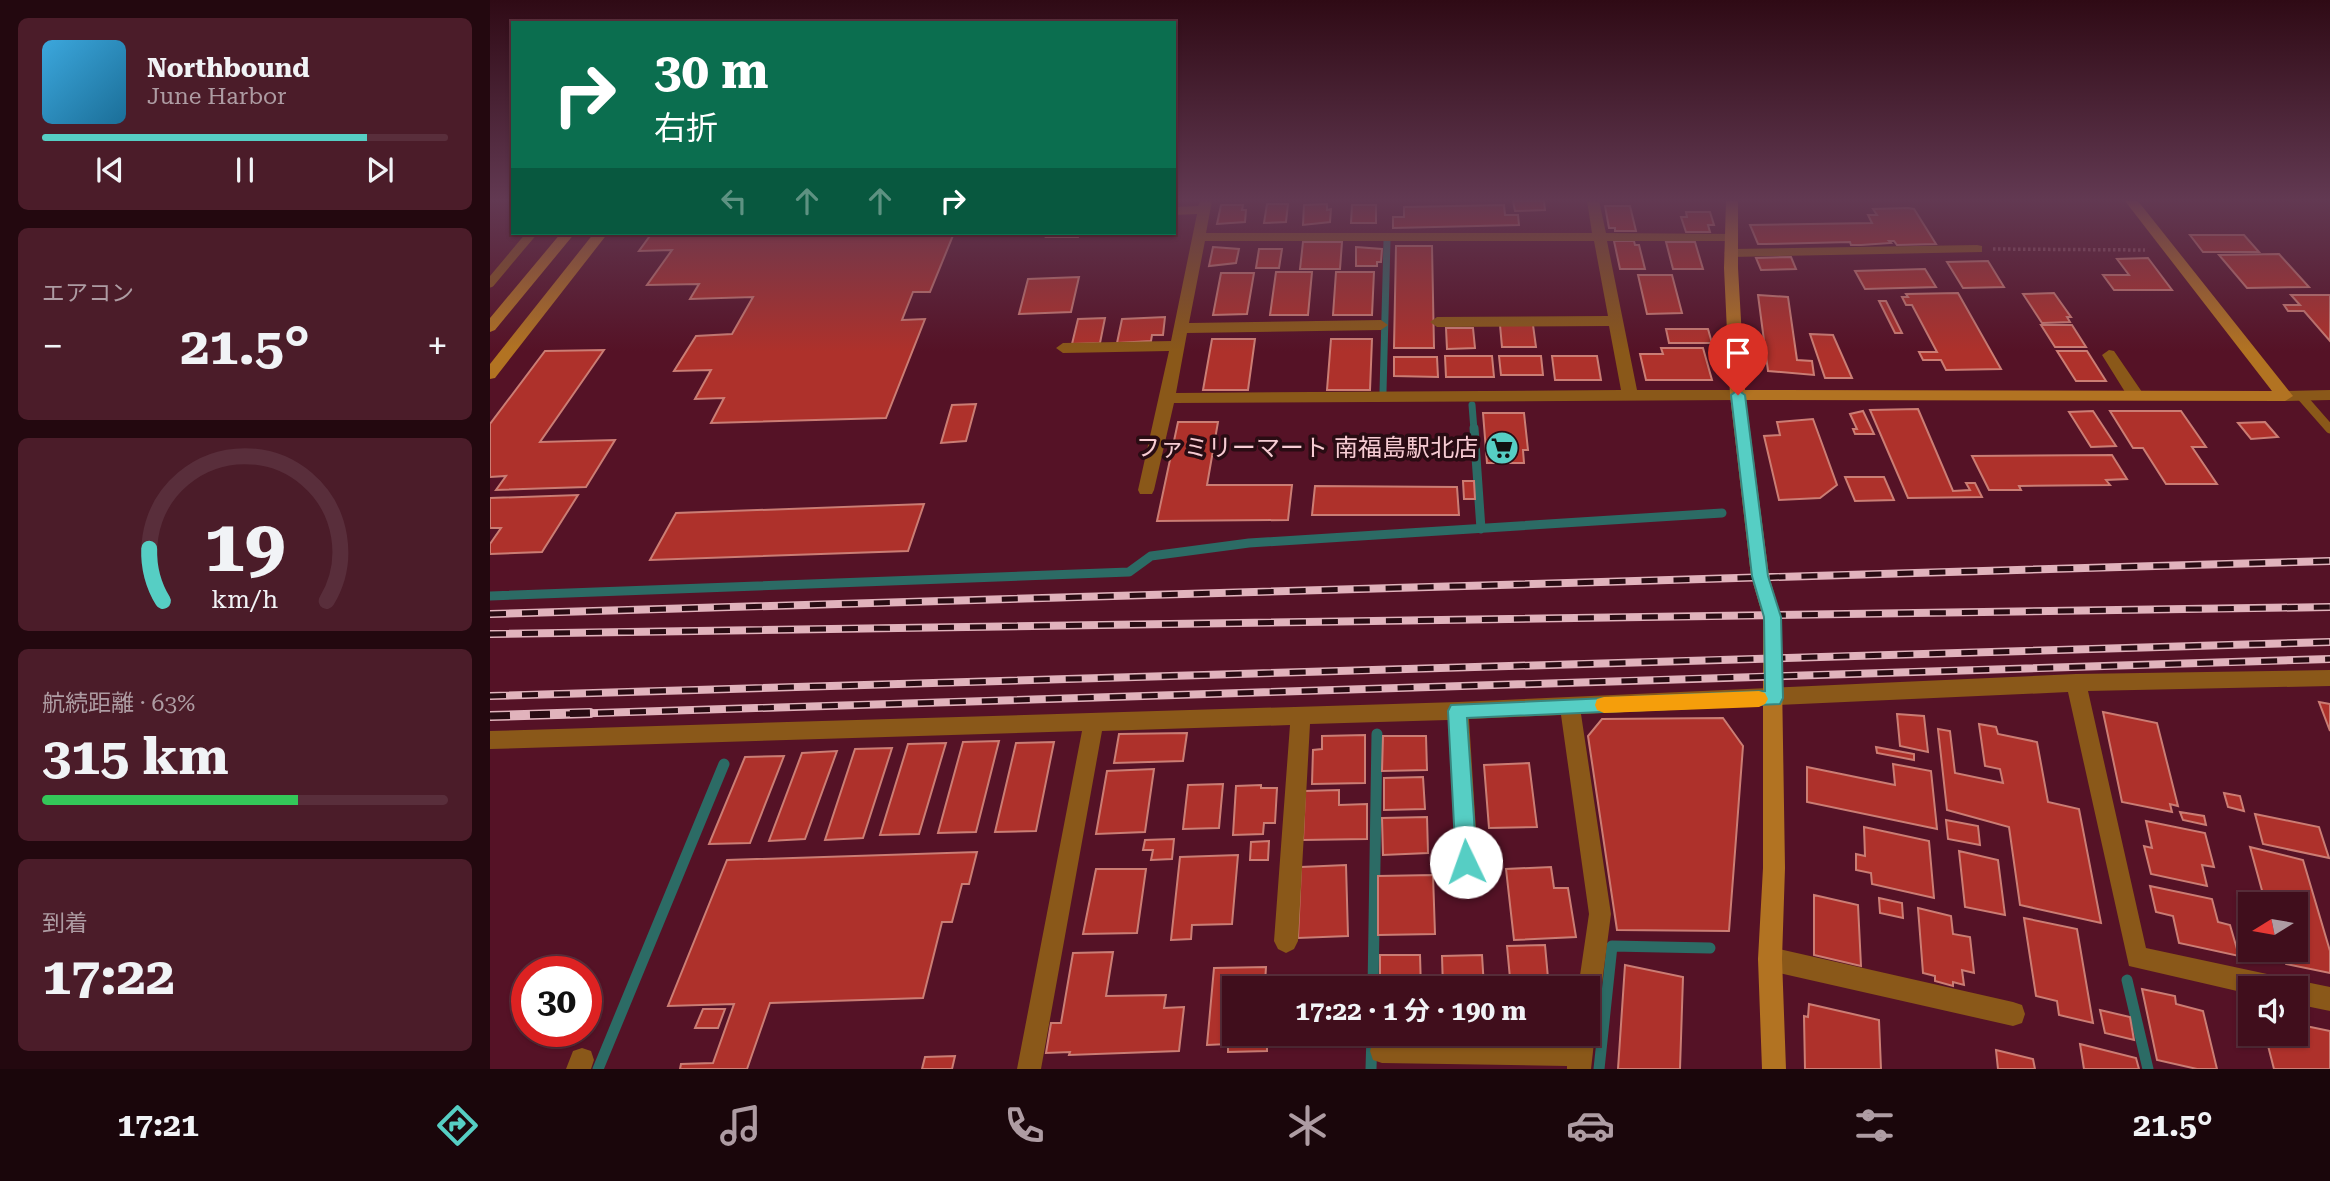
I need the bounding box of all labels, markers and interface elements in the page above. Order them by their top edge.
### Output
text: 30 m [654,43,769,100]
icon: right [539,49,630,140]
text: Northbound [147,53,310,83]
text: June Harbor [147,83,287,110]
text: 右折 [654,109,718,147]
icon: previous [91,151,129,189]
icon: pause [226,151,264,189]
icon: next [361,151,399,189]
icon: left [715,182,753,220]
icon: ahead [788,182,826,220]
icon: ahead [861,182,899,220]
icon: right [934,182,972,220]
text: エアコン [42,280,134,307]
text: 21.5° [180,316,310,377]
pin [1708,323,1768,395]
text: − [42,324,63,368]
text: + [427,324,448,368]
icon: arrive [1719,334,1757,372]
supermarket icon: ファミリーマート 南福島駅北店 [1483,429,1521,467]
place label: ファミリーマート 南福島駅北店 [1136,434,1478,462]
text: 19 [204,504,286,589]
text: km/h [212,584,278,613]
text: 航続距離 · 63% [42,690,195,717]
text: 315 km [42,726,229,787]
position arrow [1429,825,1503,899]
north arrow [2238,892,2308,962]
map controls [2238,892,2308,1046]
text: 到着 [42,910,88,937]
text: 17:22 [42,946,175,1007]
speed limit sign: 30 [511,956,602,1047]
button: sound [2238,976,2308,1046]
text: 17:22 · 1 分 · 190 m [1295,996,1527,1026]
icon: directions [433,1101,482,1150]
icon: music [716,1101,765,1150]
icon: phone [1000,1101,1049,1150]
icon: climate [1283,1101,1332,1150]
icon: car [1566,1101,1615,1150]
icon: filters [1850,1101,1899,1150]
text: 17:21 [117,1106,199,1144]
text: 21.5° [2133,1106,2213,1144]

